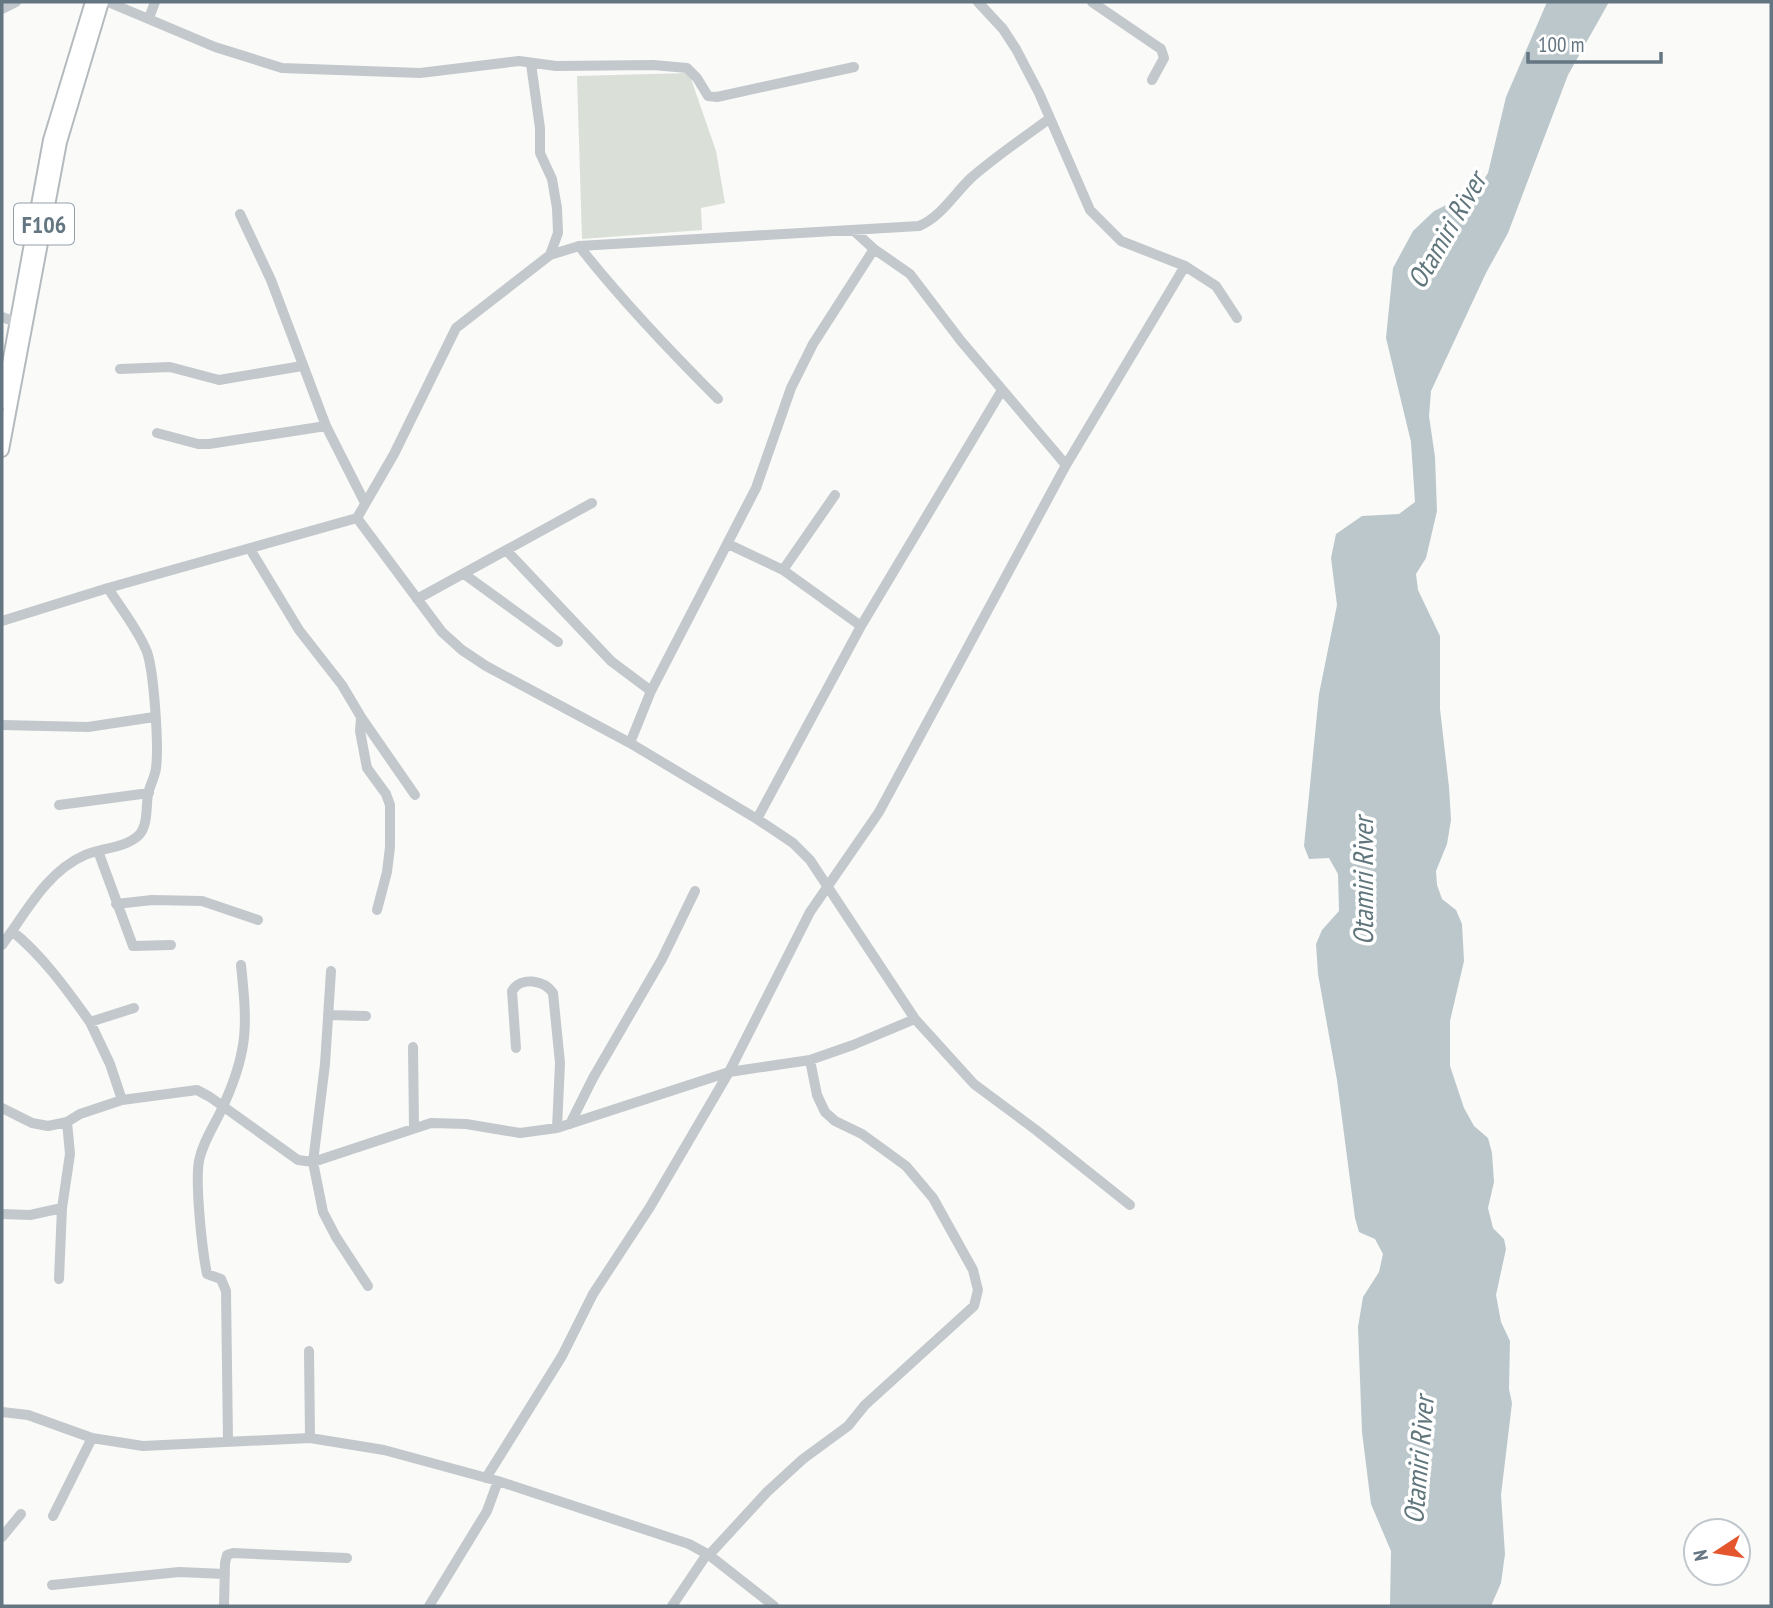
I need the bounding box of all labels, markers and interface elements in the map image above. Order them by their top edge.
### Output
scale bar [1528,21,1661,65]
text: 100 m [1538,31,1584,58]
water label: Otamiri River [1398,162,1496,295]
road number: F106 [14,204,74,244]
water label: Otamiri River [1344,813,1381,945]
water label: Otamiri River [1394,1390,1442,1525]
north arrow [1682,1517,1752,1587]
text: N [1688,1548,1713,1563]

